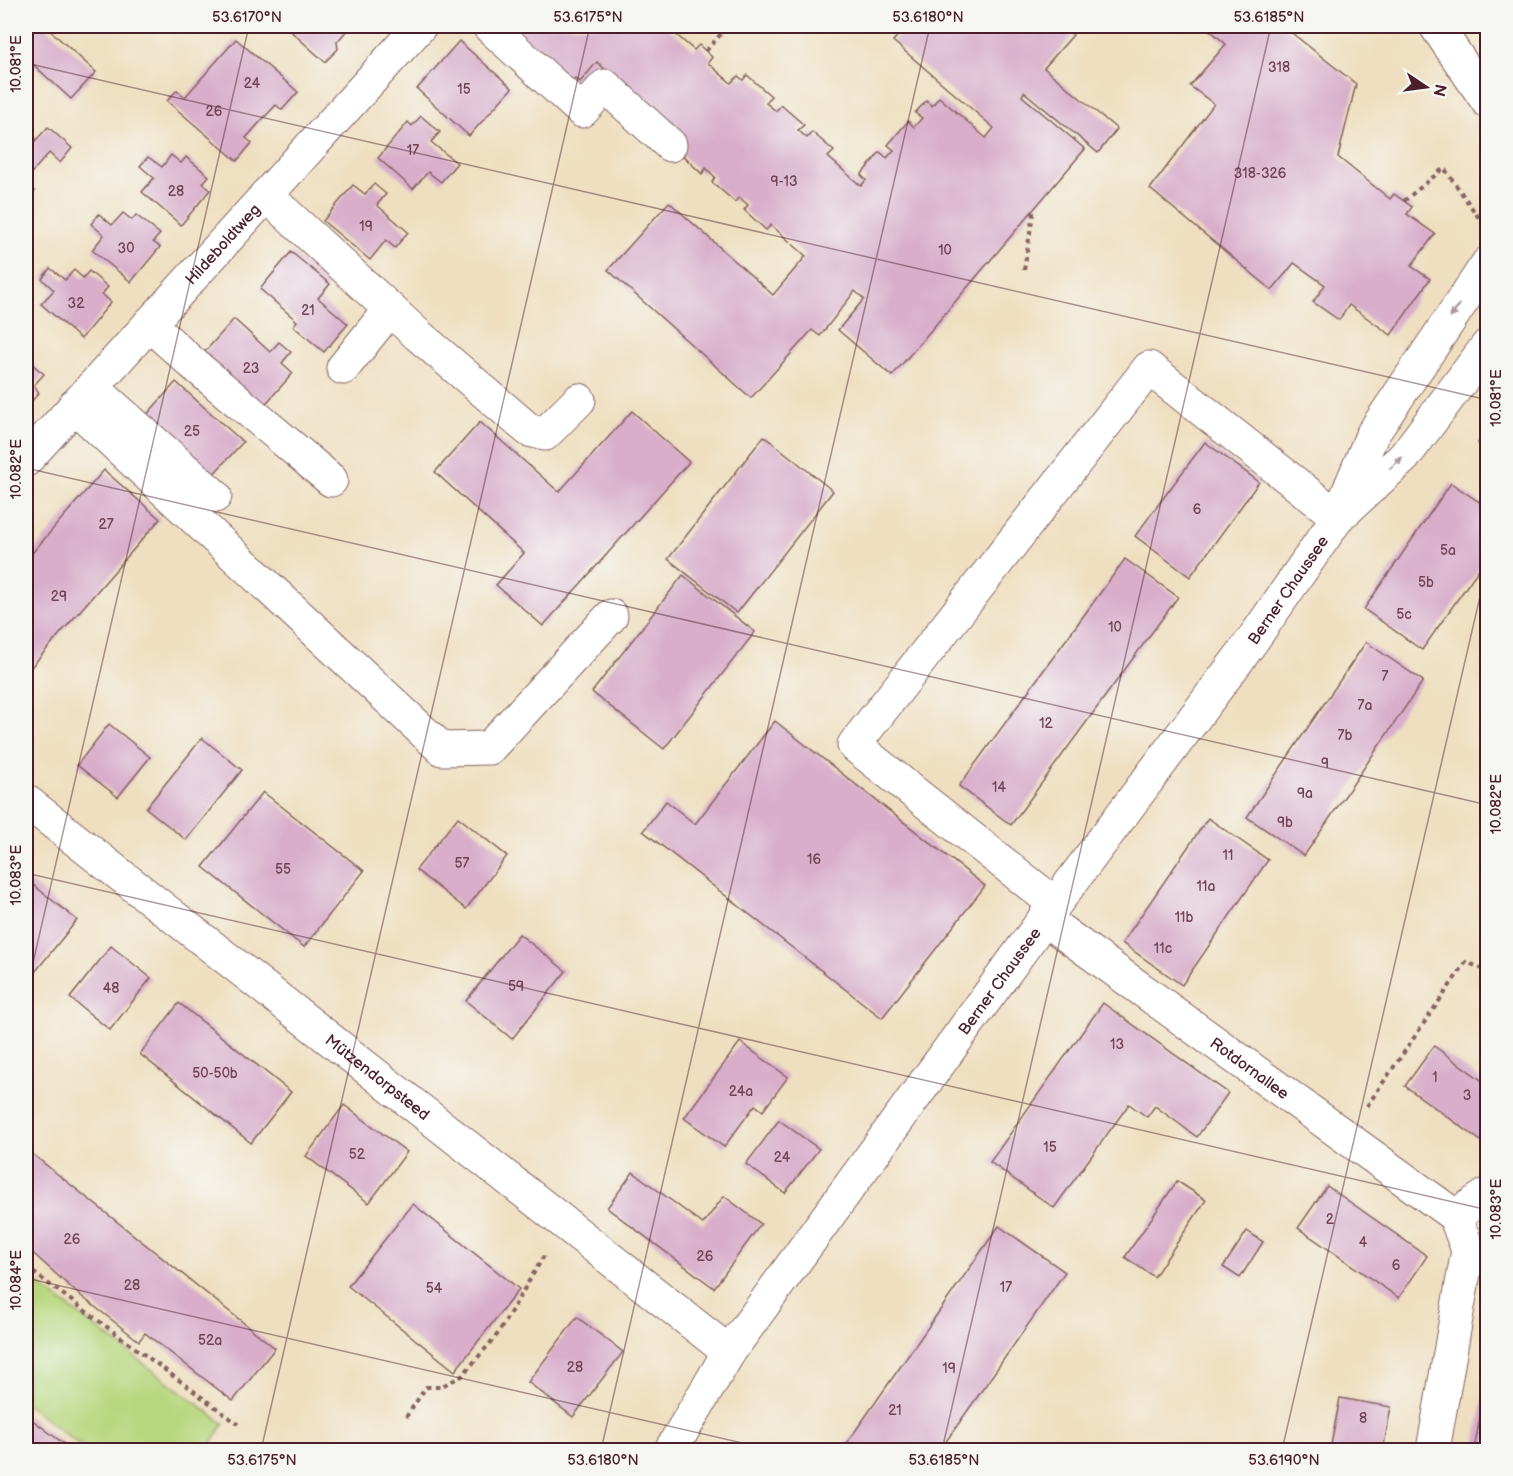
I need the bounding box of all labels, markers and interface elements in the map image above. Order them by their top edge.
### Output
text: 53.6170°N [212,8,282,27]
text: 53.6175°N [553,8,623,27]
text: 53.6180°N [892,8,964,27]
text: 53.6185°N [1233,8,1305,27]
text: 10.081°E [7,35,26,93]
north arrow [1396,57,1456,117]
house number: 318 [1268,59,1290,76]
house number: 24 [244,75,261,92]
house number: 15 [457,81,471,98]
text: N [1429,82,1450,98]
house number: 26 [206,103,223,120]
house number: 17 [407,142,419,159]
house number: 318-326 [1234,165,1287,182]
house number: 9-13 [770,173,798,190]
house number: 28 [168,183,184,200]
street label: Hildeboldtweg [182,200,265,289]
house number: 19 [359,218,373,235]
house number: 30 [118,240,134,257]
house number: 10 [938,242,952,259]
house number: 32 [68,295,85,312]
house number: 21 [301,302,315,319]
one-way arrow [1449,303,1460,320]
house number: 23 [243,360,259,377]
text: 10.081°E [1487,369,1506,427]
house number: 25 [184,423,200,440]
text: 10.082°E [7,439,26,499]
one-way arrow [1389,456,1404,470]
house number: 6 [1193,501,1202,518]
house number: 27 [98,516,114,533]
street label: Berner Chaussee [1245,532,1333,649]
house number: 5a [1440,542,1456,559]
house number: 5b [1418,574,1434,591]
house number: 29 [51,588,67,605]
house number: 5c [1396,606,1412,623]
house number: 10 [1108,619,1122,636]
house number: 7 [1382,668,1389,685]
house number: 7a [1358,697,1372,714]
house number: 12 [1039,715,1054,732]
house number: 7b [1338,727,1352,744]
house number: 9 [1321,755,1329,772]
text: 10.082°E [1487,774,1506,834]
house number: 14 [992,779,1006,796]
house number: 9a [1297,785,1313,802]
house number: 9b [1277,814,1293,831]
text: 10.083°E [7,844,26,905]
house number: 11 [1223,847,1233,864]
house number: 16 [807,851,821,868]
house number: 57 [455,855,470,872]
house number: 55 [275,861,291,878]
house number: 11a [1197,878,1215,895]
house number: 11b [1175,909,1193,926]
street label: Berner Chaussee [955,924,1046,1039]
house number: 11c [1154,940,1172,957]
house number: 59 [508,978,524,995]
house number: 48 [103,980,119,997]
street label: Mützendorpsteed [321,1031,433,1125]
street label: Rotdornallee [1206,1034,1293,1104]
house number: 13 [1110,1036,1124,1053]
house number: 50-50b [192,1065,238,1082]
house number: 1 [1432,1069,1438,1086]
house number: 24a [729,1083,753,1100]
house number: 3 [1463,1087,1471,1104]
house number: 15 [1043,1139,1057,1156]
house number: 52 [349,1146,366,1163]
house number: 24 [774,1149,791,1166]
text: 10.083°E [1487,1178,1506,1239]
house number: 2 [1326,1211,1335,1228]
house number: 26 [64,1231,81,1248]
house number: 4 [1359,1234,1368,1251]
house number: 26 [697,1248,714,1265]
text: 10.084°E [7,1250,26,1310]
house number: 6 [1392,1257,1401,1274]
house number: 28 [124,1277,140,1294]
house number: 17 [1000,1279,1012,1296]
house number: 54 [426,1280,443,1297]
house number: 52a [198,1332,222,1349]
house number: 28 [567,1359,583,1376]
house number: 19 [942,1360,956,1377]
house number: 21 [888,1402,902,1419]
house number: 8 [1359,1410,1367,1427]
text: 53.6175°N [227,1451,297,1470]
text: 53.6180°N [567,1451,639,1470]
text: 53.6185°N [908,1451,980,1470]
text: 53.6190°N [1248,1451,1320,1470]

